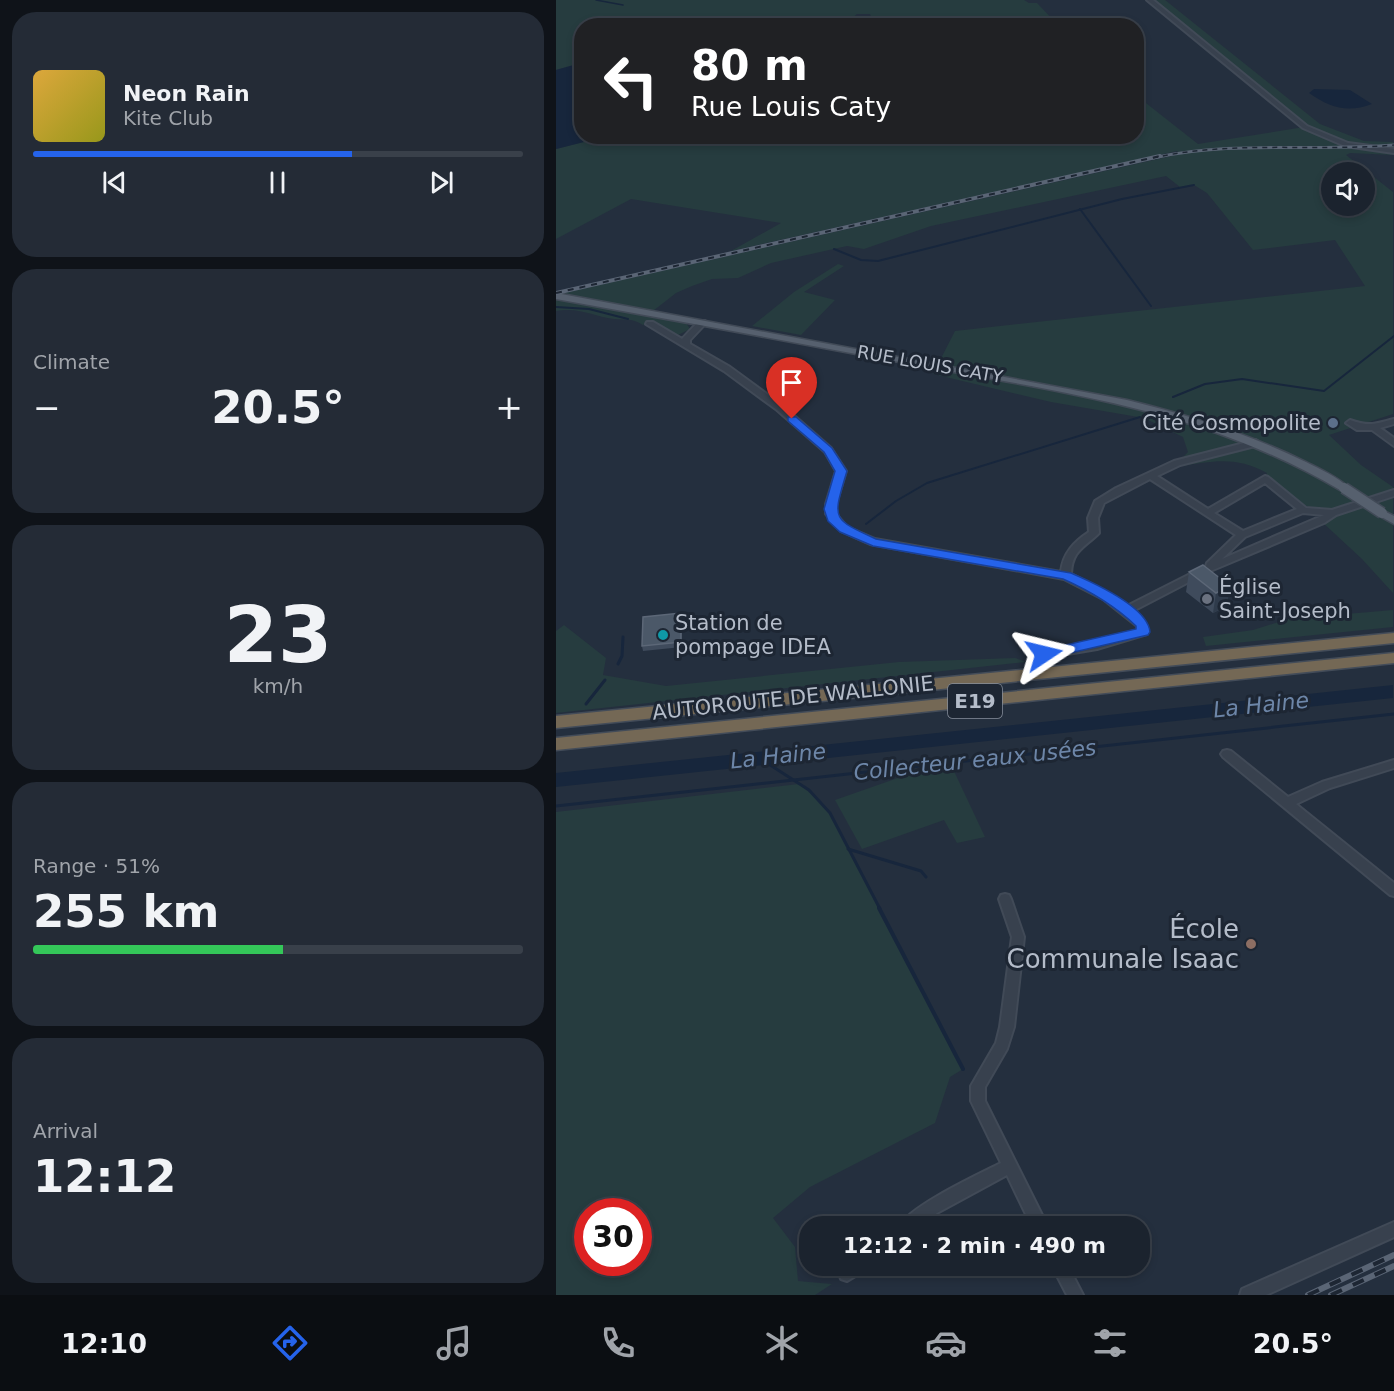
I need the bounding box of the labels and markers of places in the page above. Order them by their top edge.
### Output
pin [766,357,817,419]
place label: Cité Cosmopolite [1142,411,1321,435]
marker: Cité Cosmopolite [1326,416,1340,430]
place label: Église Saint-Joseph [1219,574,1351,623]
marker: Église Saint-Joseph [1200,592,1214,606]
place label: Station de pompage IDEA [675,611,831,659]
marker: Station de pompage IDEA [656,628,670,642]
place label: École Communale Isaac [1007,913,1239,974]
marker: École Communale Isaac [1244,937,1258,951]

